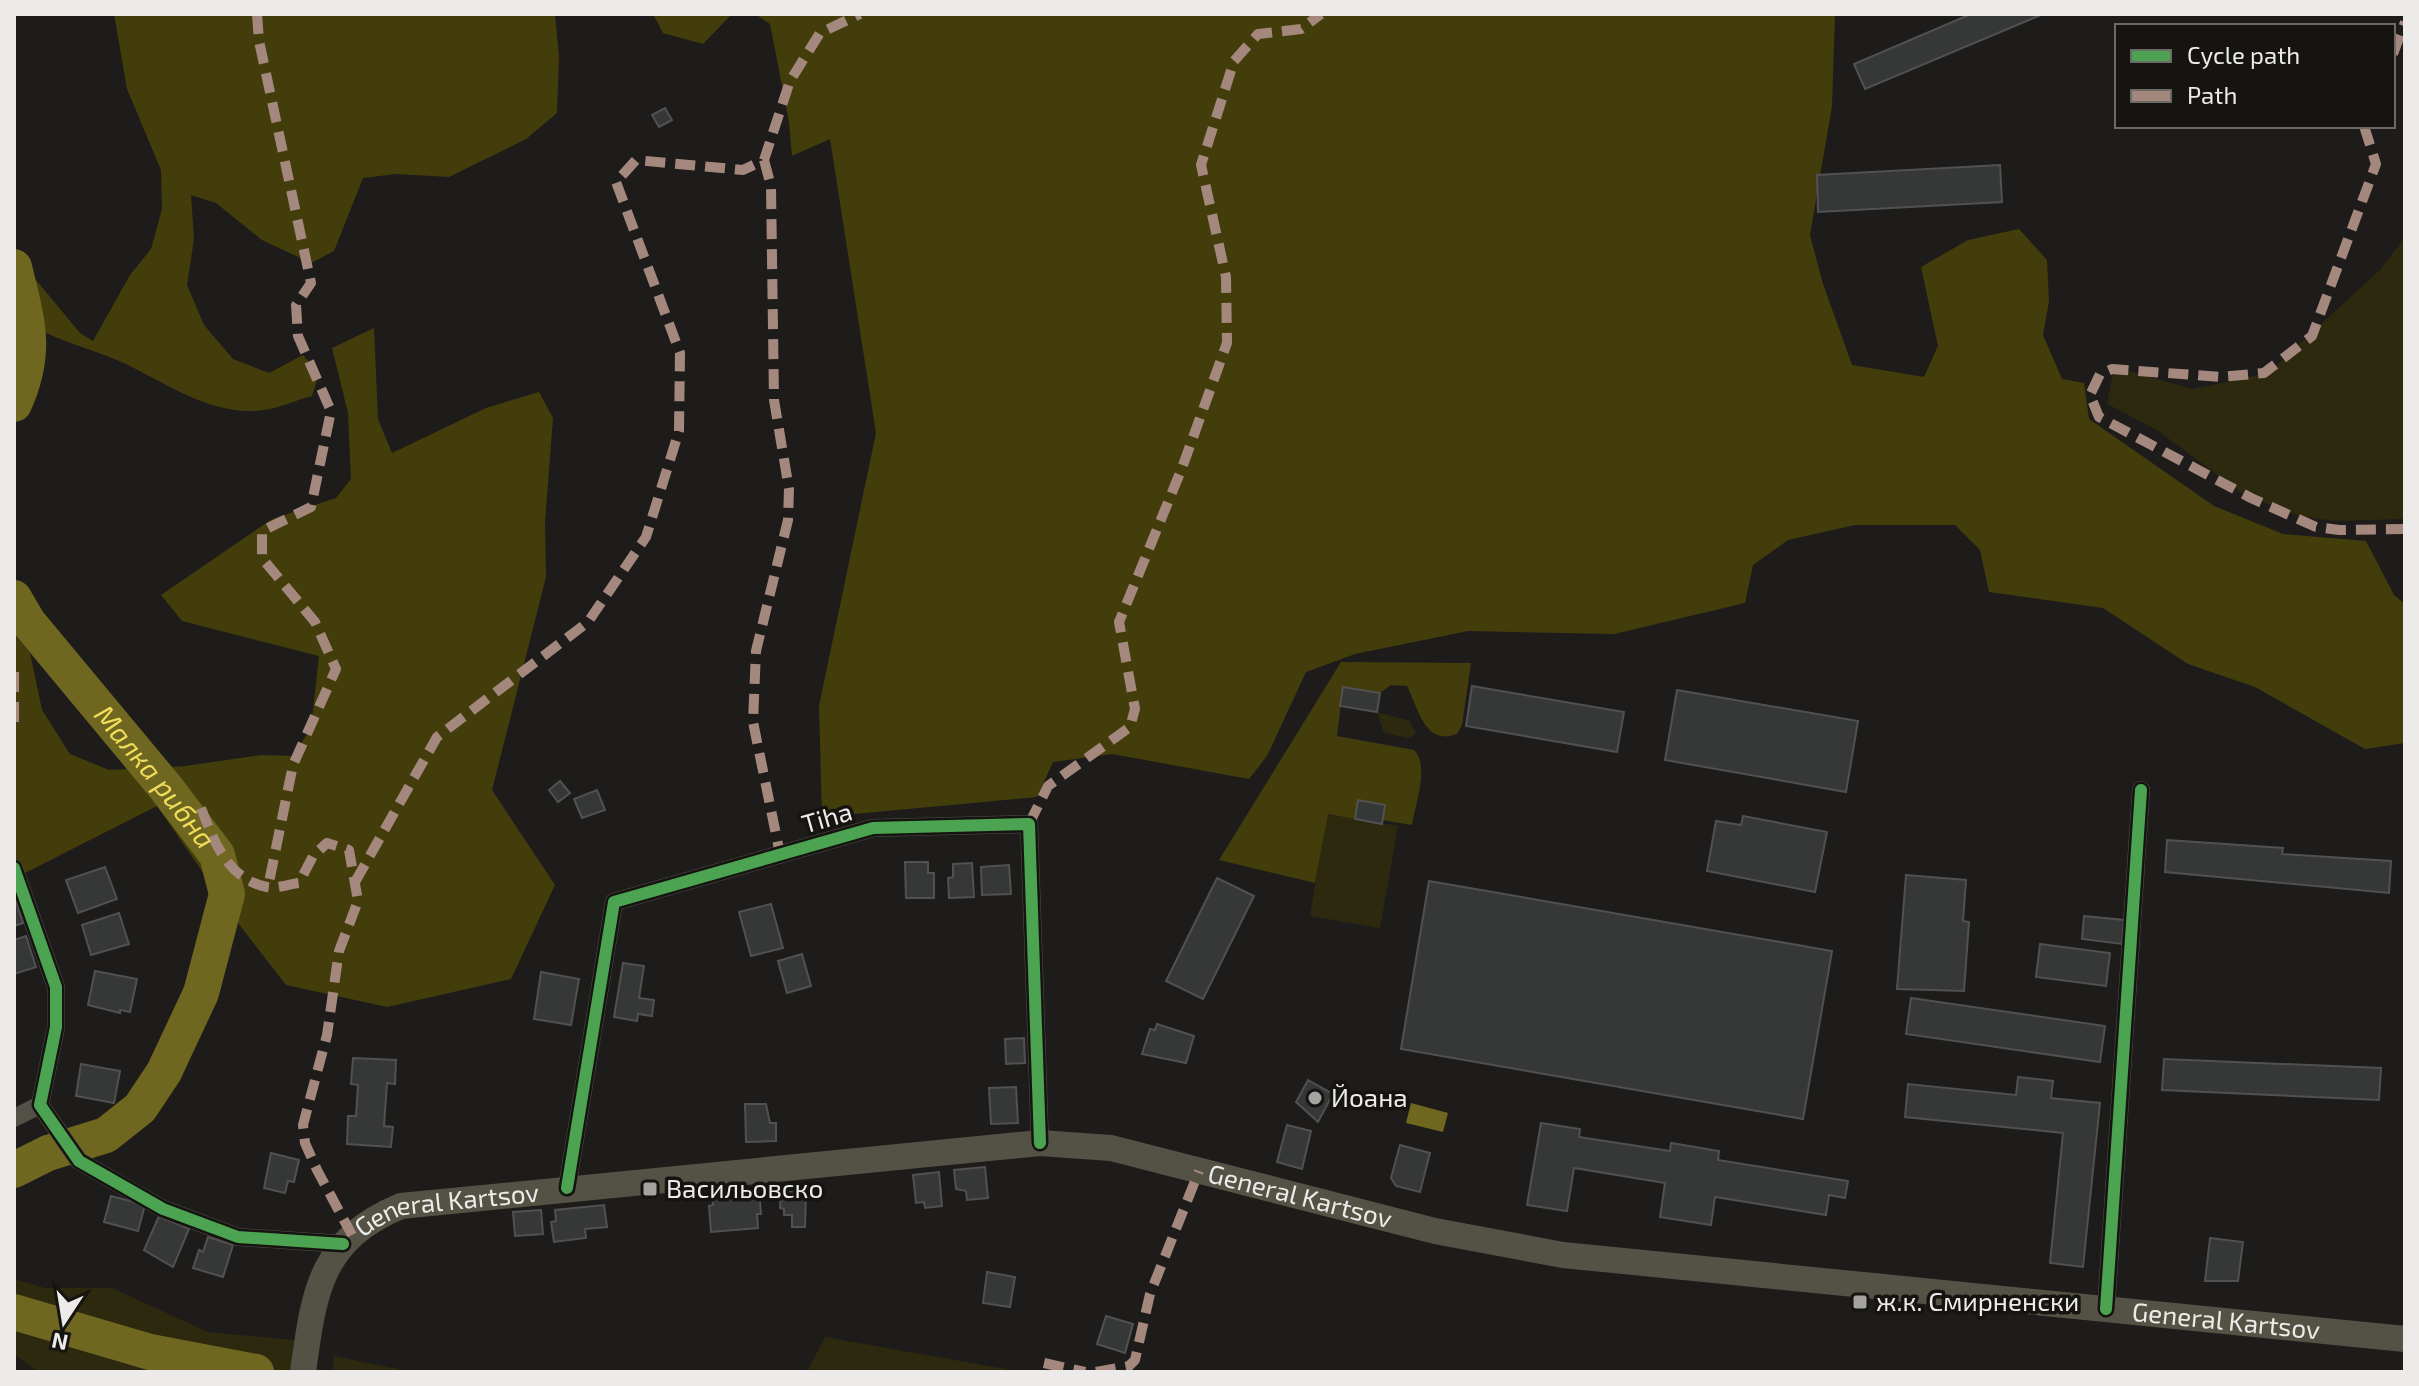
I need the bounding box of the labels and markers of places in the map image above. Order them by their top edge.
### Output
place label: Йоана [1331,1081,1408,1112]
marker: Йоана [1306,1089,1324,1107]
place label: Васильовско [666,1172,823,1203]
marker: Васильовско [641,1180,659,1198]
place label: ж.к. Смирненски [1876,1285,2079,1316]
marker: ж.к. Смирненски [1851,1293,1869,1311]

